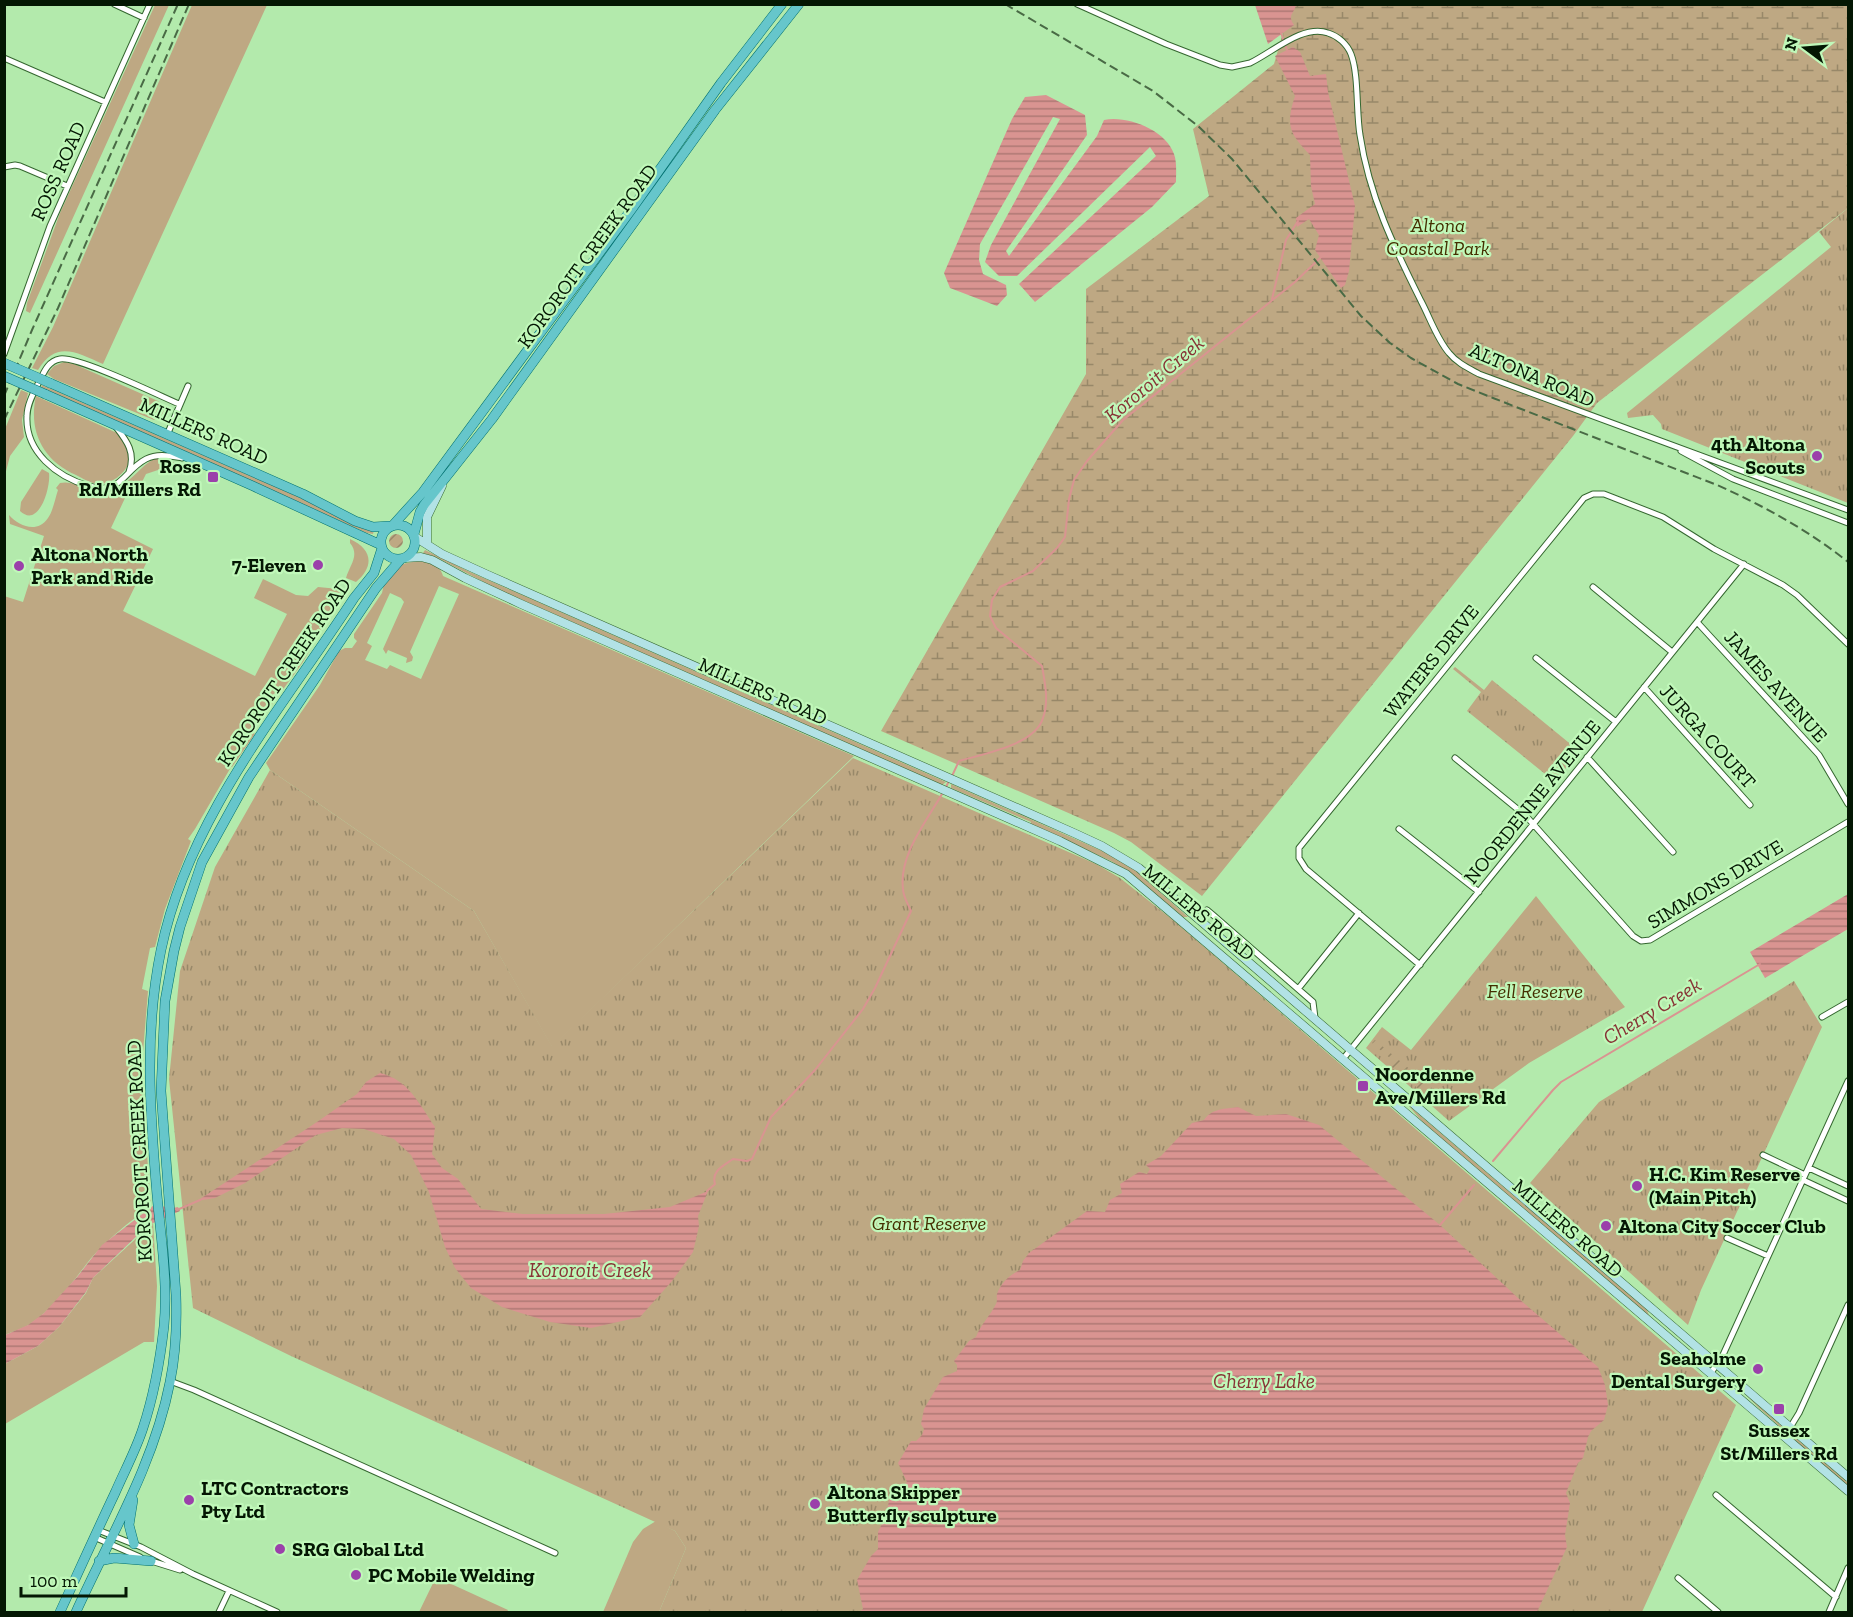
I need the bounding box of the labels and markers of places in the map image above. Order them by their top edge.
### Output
place label: 4th Altona Scouts [1711,432,1805,479]
marker: 4th Altona Scouts [1810,449,1824,463]
place label: Ross Rd/Millers Rd [79,454,202,501]
marker: Ross Rd/Millers Rd [206,470,220,484]
place label: Altona North Park and Ride [31,542,154,589]
place label: 7-Eleven [232,553,306,577]
marker: 7-Eleven [311,558,325,572]
marker: Altona North Park and Ride [12,559,26,573]
place label: Noordenne Ave/Millers Rd [1375,1062,1506,1109]
marker: Noordenne Ave/Millers Rd [1356,1079,1370,1093]
place label: H.C. Kim Reserve (Main Pitch) [1649,1162,1800,1209]
marker: H.C. Kim Reserve (Main Pitch) [1630,1179,1644,1193]
place label: Altona City Soccer Club [1618,1214,1826,1238]
marker: Altona City Soccer Club [1599,1219,1613,1233]
place label: Seaholme Dental Surgery [1611,1346,1746,1393]
marker: Seaholme Dental Surgery [1751,1362,1765,1376]
marker: Sussex St/Millers Rd [1772,1402,1786,1416]
place label: Sussex St/Millers Rd [1720,1418,1838,1465]
place label: LTC Contractors Pty Ltd [201,1476,349,1523]
place label: Altona Skipper Butterfly sculpture [827,1480,997,1527]
marker: LTC Contractors Pty Ltd [182,1493,196,1507]
marker: Altona Skipper Butterfly sculpture [808,1497,822,1511]
place label: SRG Global Ltd [292,1537,425,1561]
marker: SRG Global Ltd [273,1542,287,1556]
place label: PC Mobile Welding [368,1563,535,1587]
marker: PC Mobile Welding [349,1568,363,1582]

